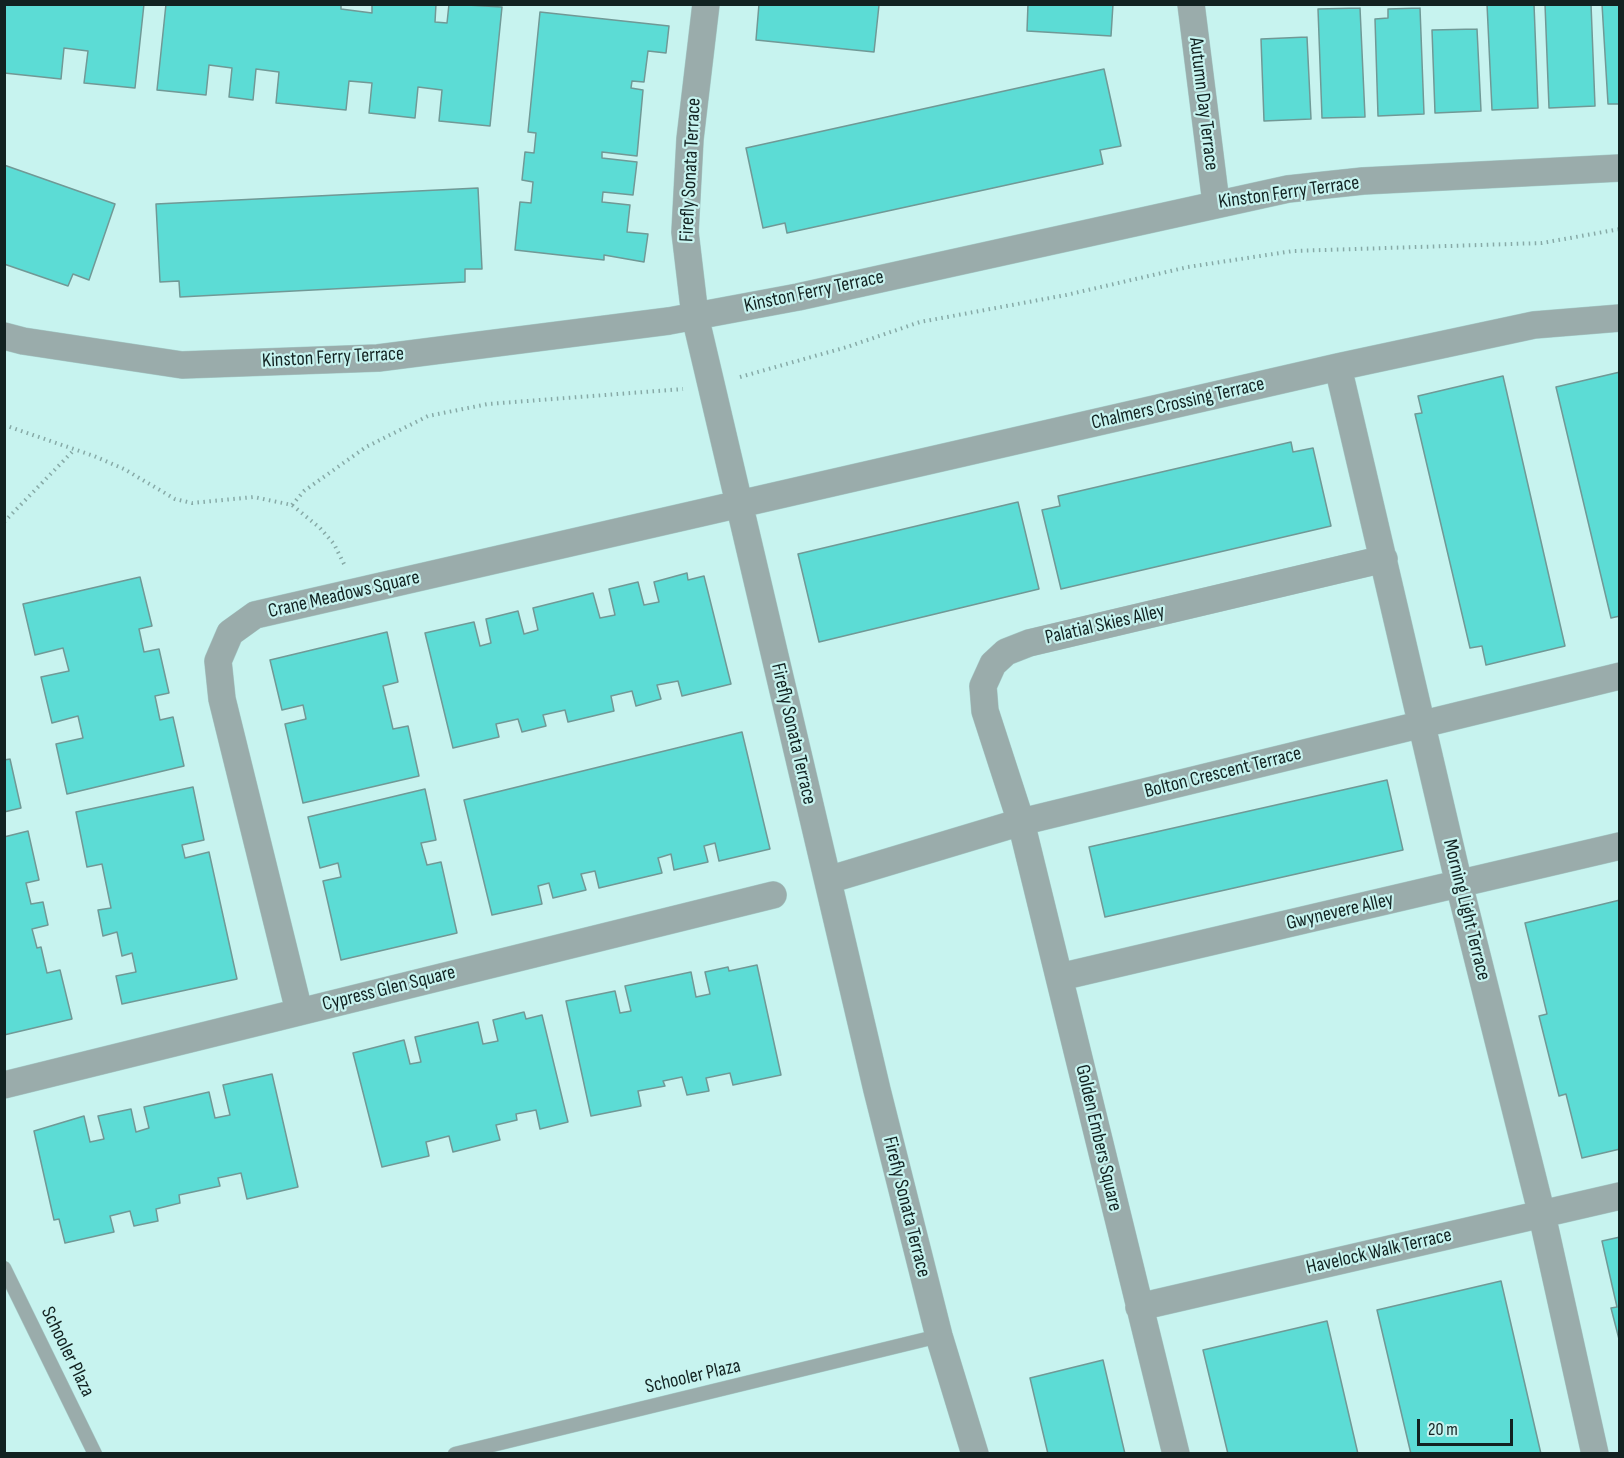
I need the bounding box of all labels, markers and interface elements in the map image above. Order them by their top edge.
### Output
street label: Autumn Day Terrace [1183,36,1223,172]
street label: Firefly Sonata Terrace [675,97,707,243]
street label: Kinston Ferry Terrace [1217,171,1361,215]
street label: Kinston Ferry Terrace [742,265,886,319]
street label: Kinston Ferry Terrace [261,342,405,374]
street label: Chalmers Crossing Terrace [1089,372,1267,436]
street label: Crane Meadows Square [266,566,422,624]
street label: Palatial Skies Alley [1043,600,1167,650]
street label: Firefly Sonata Terrace [765,661,821,807]
street label: Bolton Crescent Terrace [1142,742,1304,804]
street label: Morning Light Terrace [1437,837,1495,983]
street label: Gwynevere Alley [1284,888,1396,936]
street label: Cypress Glen Square [320,961,458,1017]
street label: Golden Embers Square [1069,1062,1127,1214]
street label: Firefly Sonata Terrace [877,1134,935,1280]
street label: Havelock Walk Terrace [1304,1224,1454,1280]
street label: Schooler Plaza [35,1303,99,1401]
street label: Schooler Plaza [643,1354,743,1400]
scale bar [1420,1407,1516,1445]
text: 20 m [1428,1419,1458,1440]

